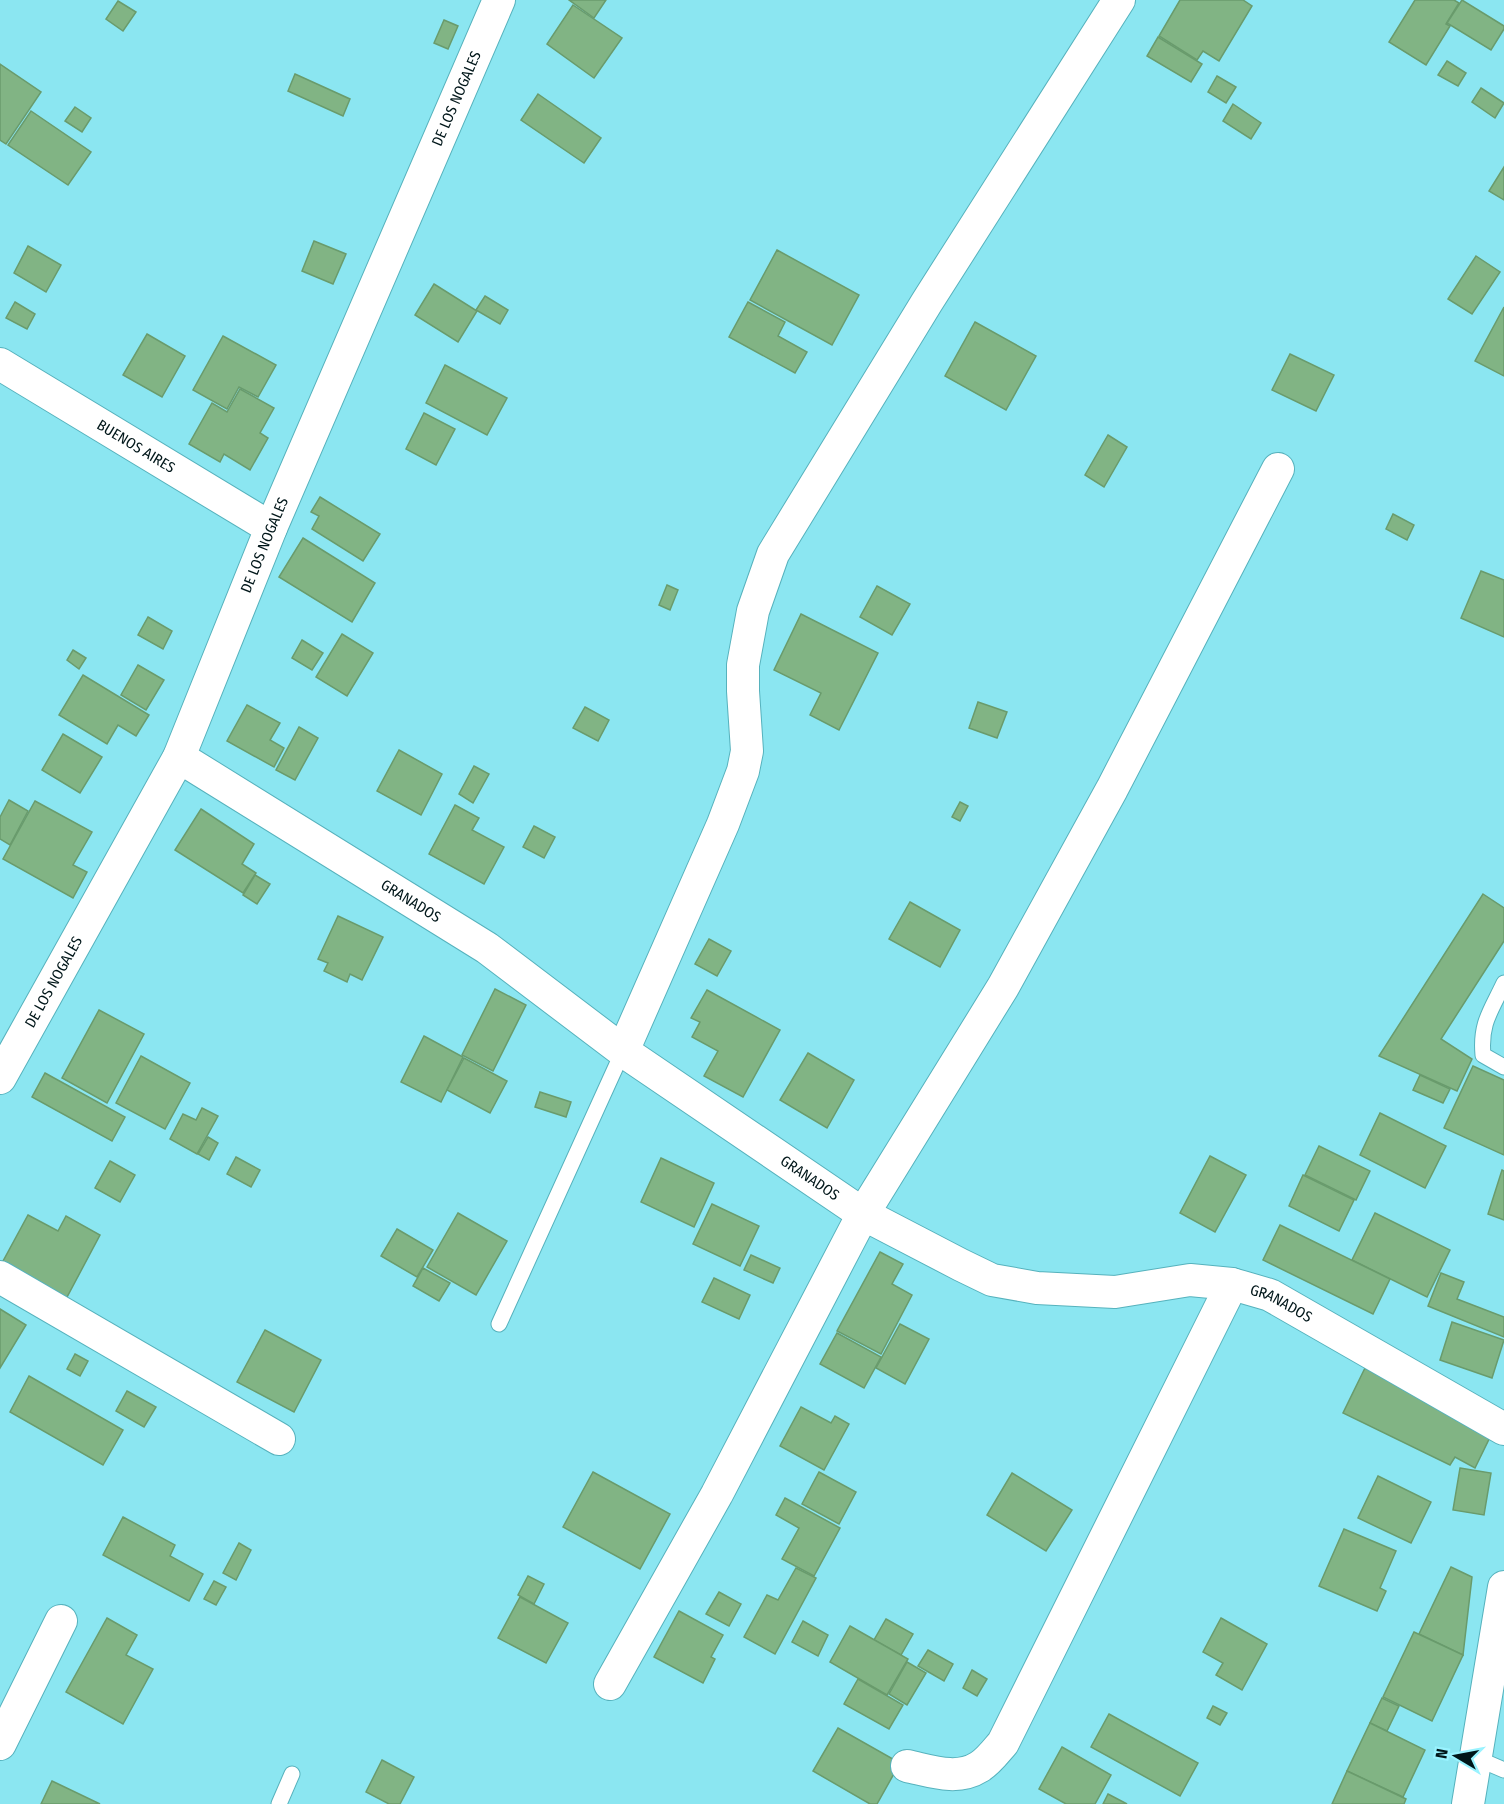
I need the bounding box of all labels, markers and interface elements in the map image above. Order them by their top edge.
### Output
street label: DE LOS NOGALES [428,48,485,149]
street label: BUENOS AIRES [94,416,178,477]
street label: DE LOS NOGALES [237,495,292,596]
street label: GRANADOS [378,875,444,926]
street label: DE LOS NOGALES [21,933,86,1031]
street label: GRANADOS [777,1152,843,1204]
street label: GRANADOS [1248,1281,1315,1326]
north arrow [1426,1726,1486,1786]
text: N [1432,1747,1452,1760]

